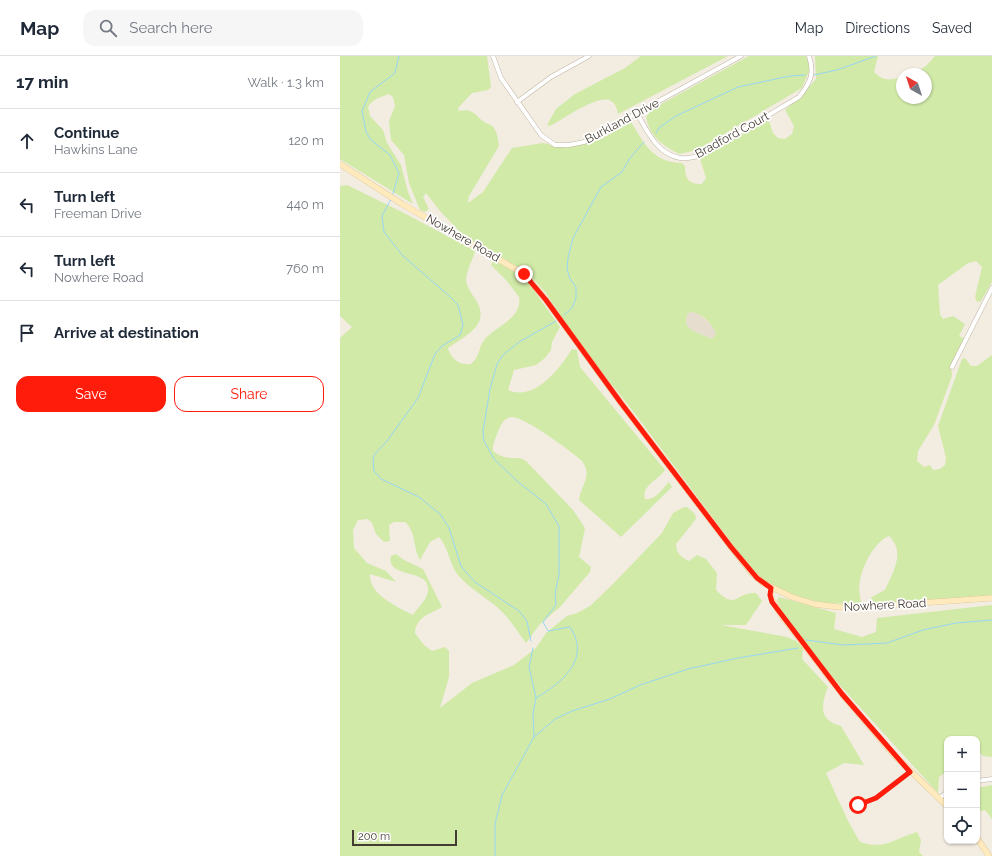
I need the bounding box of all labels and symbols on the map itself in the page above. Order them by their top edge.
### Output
north arrow [896,68,932,104]
street label: Burkland Drive [583,96,661,146]
street label: Bradford Court [693,109,771,161]
street label: Nowhere Road [424,211,502,265]
route end [515,265,533,283]
street label: Nowhere Road [843,596,927,614]
route start [849,796,867,814]
scale bar [352,828,457,847]

